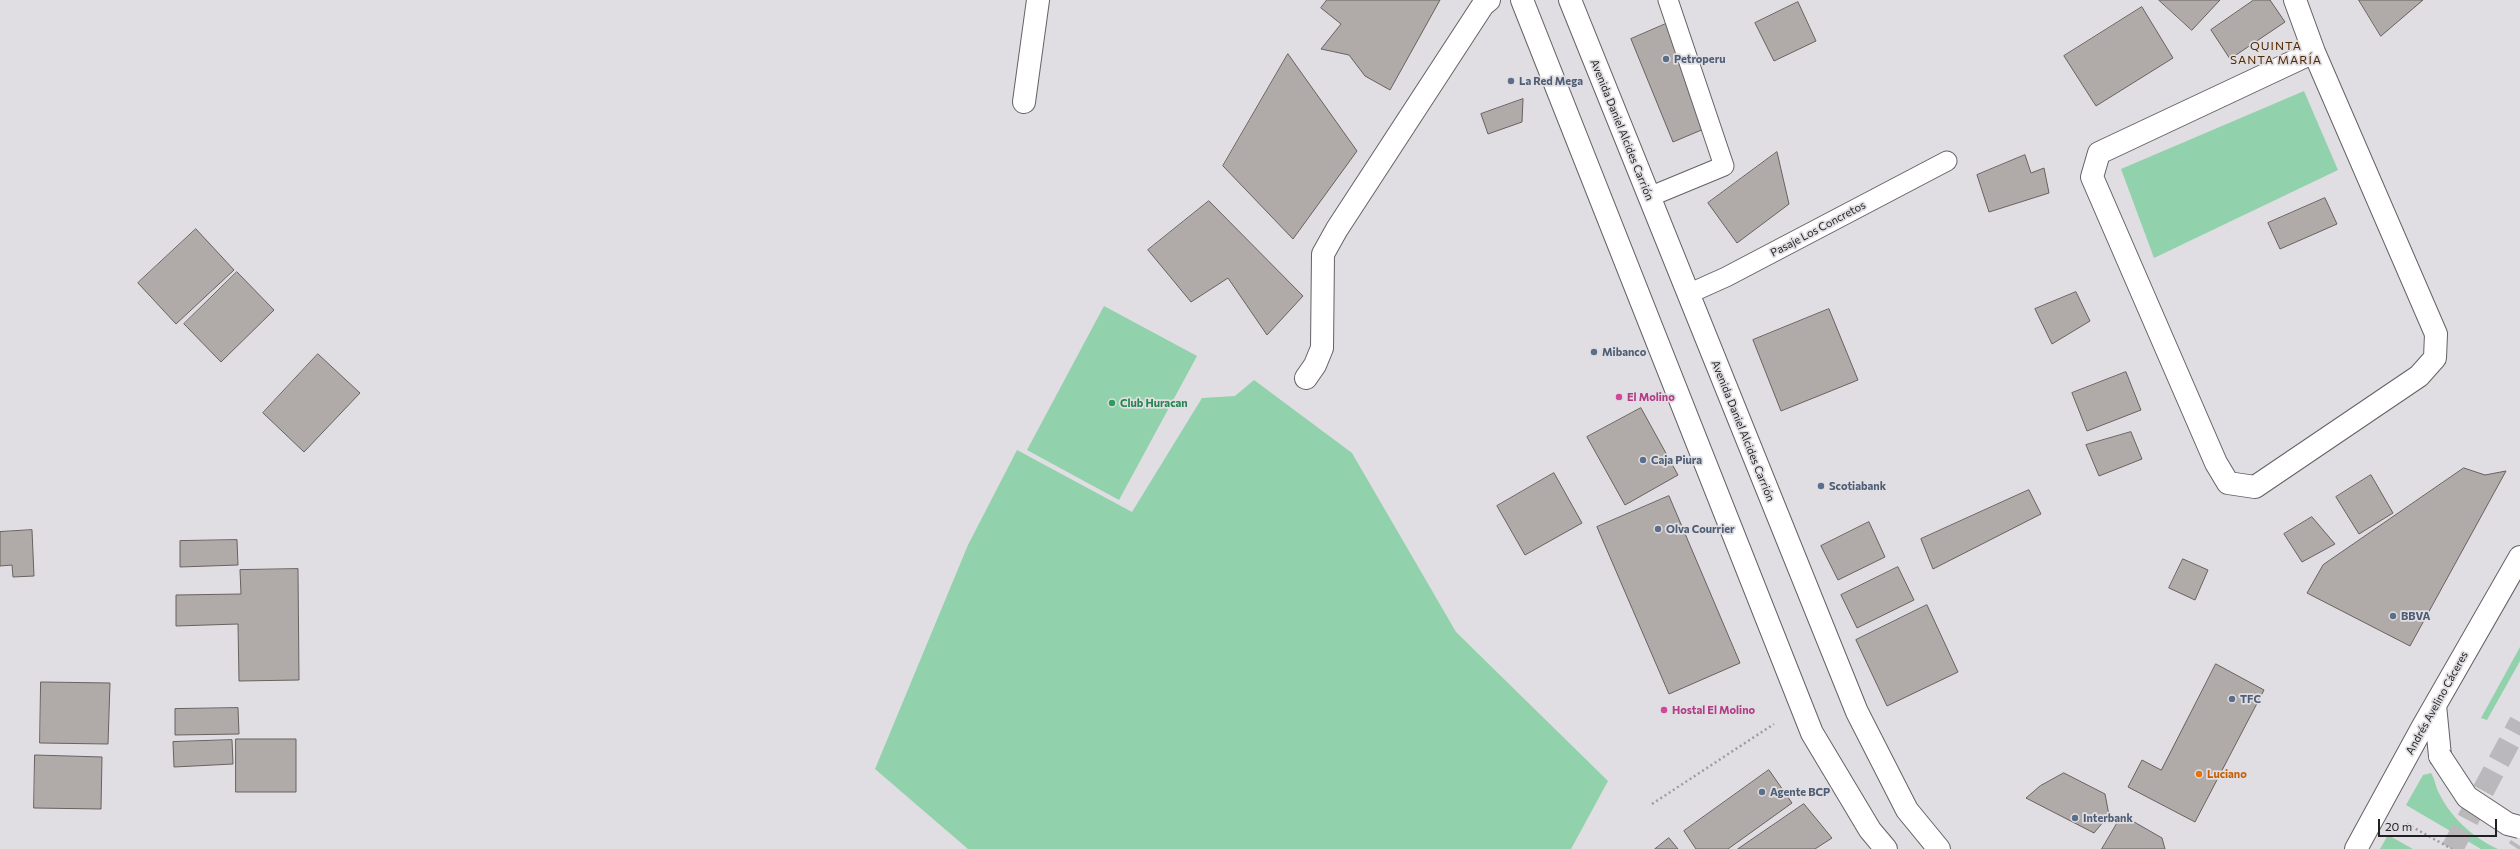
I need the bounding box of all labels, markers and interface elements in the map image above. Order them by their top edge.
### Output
district label: QUINTA SANTA MARÍA [2230,39,2322,67]
place label: Petroperu [1674,52,1725,66]
marker: Petroperu [1661,54,1671,64]
street label: Avenida Daniel Alcides Carrión [1588,57,1656,203]
place label: La Red Mega [1519,74,1583,88]
marker: La Red Mega [1506,76,1516,86]
street label: Pasaje Los Concretos [1768,198,1868,260]
place label: Mibanco [1602,345,1646,359]
marker: Mibanco [1589,347,1599,357]
street label: Avenida Daniel Alcides Carrión [1709,358,1777,504]
place label: El Molino [1627,390,1675,404]
marker: El Molino [1614,392,1624,402]
place label: Club Huracan [1120,396,1188,410]
marker: Club Huracan [1107,398,1117,408]
place label: Caja Piura [1651,453,1702,467]
marker: Caja Piura [1638,455,1648,465]
place label: Scotiabank [1829,479,1886,493]
marker: Scotiabank [1816,481,1826,491]
place label: Olva Courrier [1666,522,1735,536]
marker: Olva Courrier [1653,524,1663,534]
place label: BBVA [2401,609,2430,623]
marker: BBVA [2388,611,2398,621]
street label: Andrés Avelino Cáceres [2403,649,2471,757]
place label: TFC [2240,692,2261,706]
marker: TFC [2227,694,2237,704]
place label: Hostal El Molino [1672,703,1755,717]
marker: Hostal El Molino [1659,705,1669,715]
place label: Luciano [2207,767,2247,781]
marker: Luciano [2194,769,2204,779]
place label: Agente BCP [1770,785,1830,799]
marker: Agente BCP [1757,787,1767,797]
place label: Interbank [2083,811,2133,825]
scale bar [2380,811,2499,837]
marker: Interbank [2070,813,2080,823]
text: 20 m [2385,819,2412,833]

